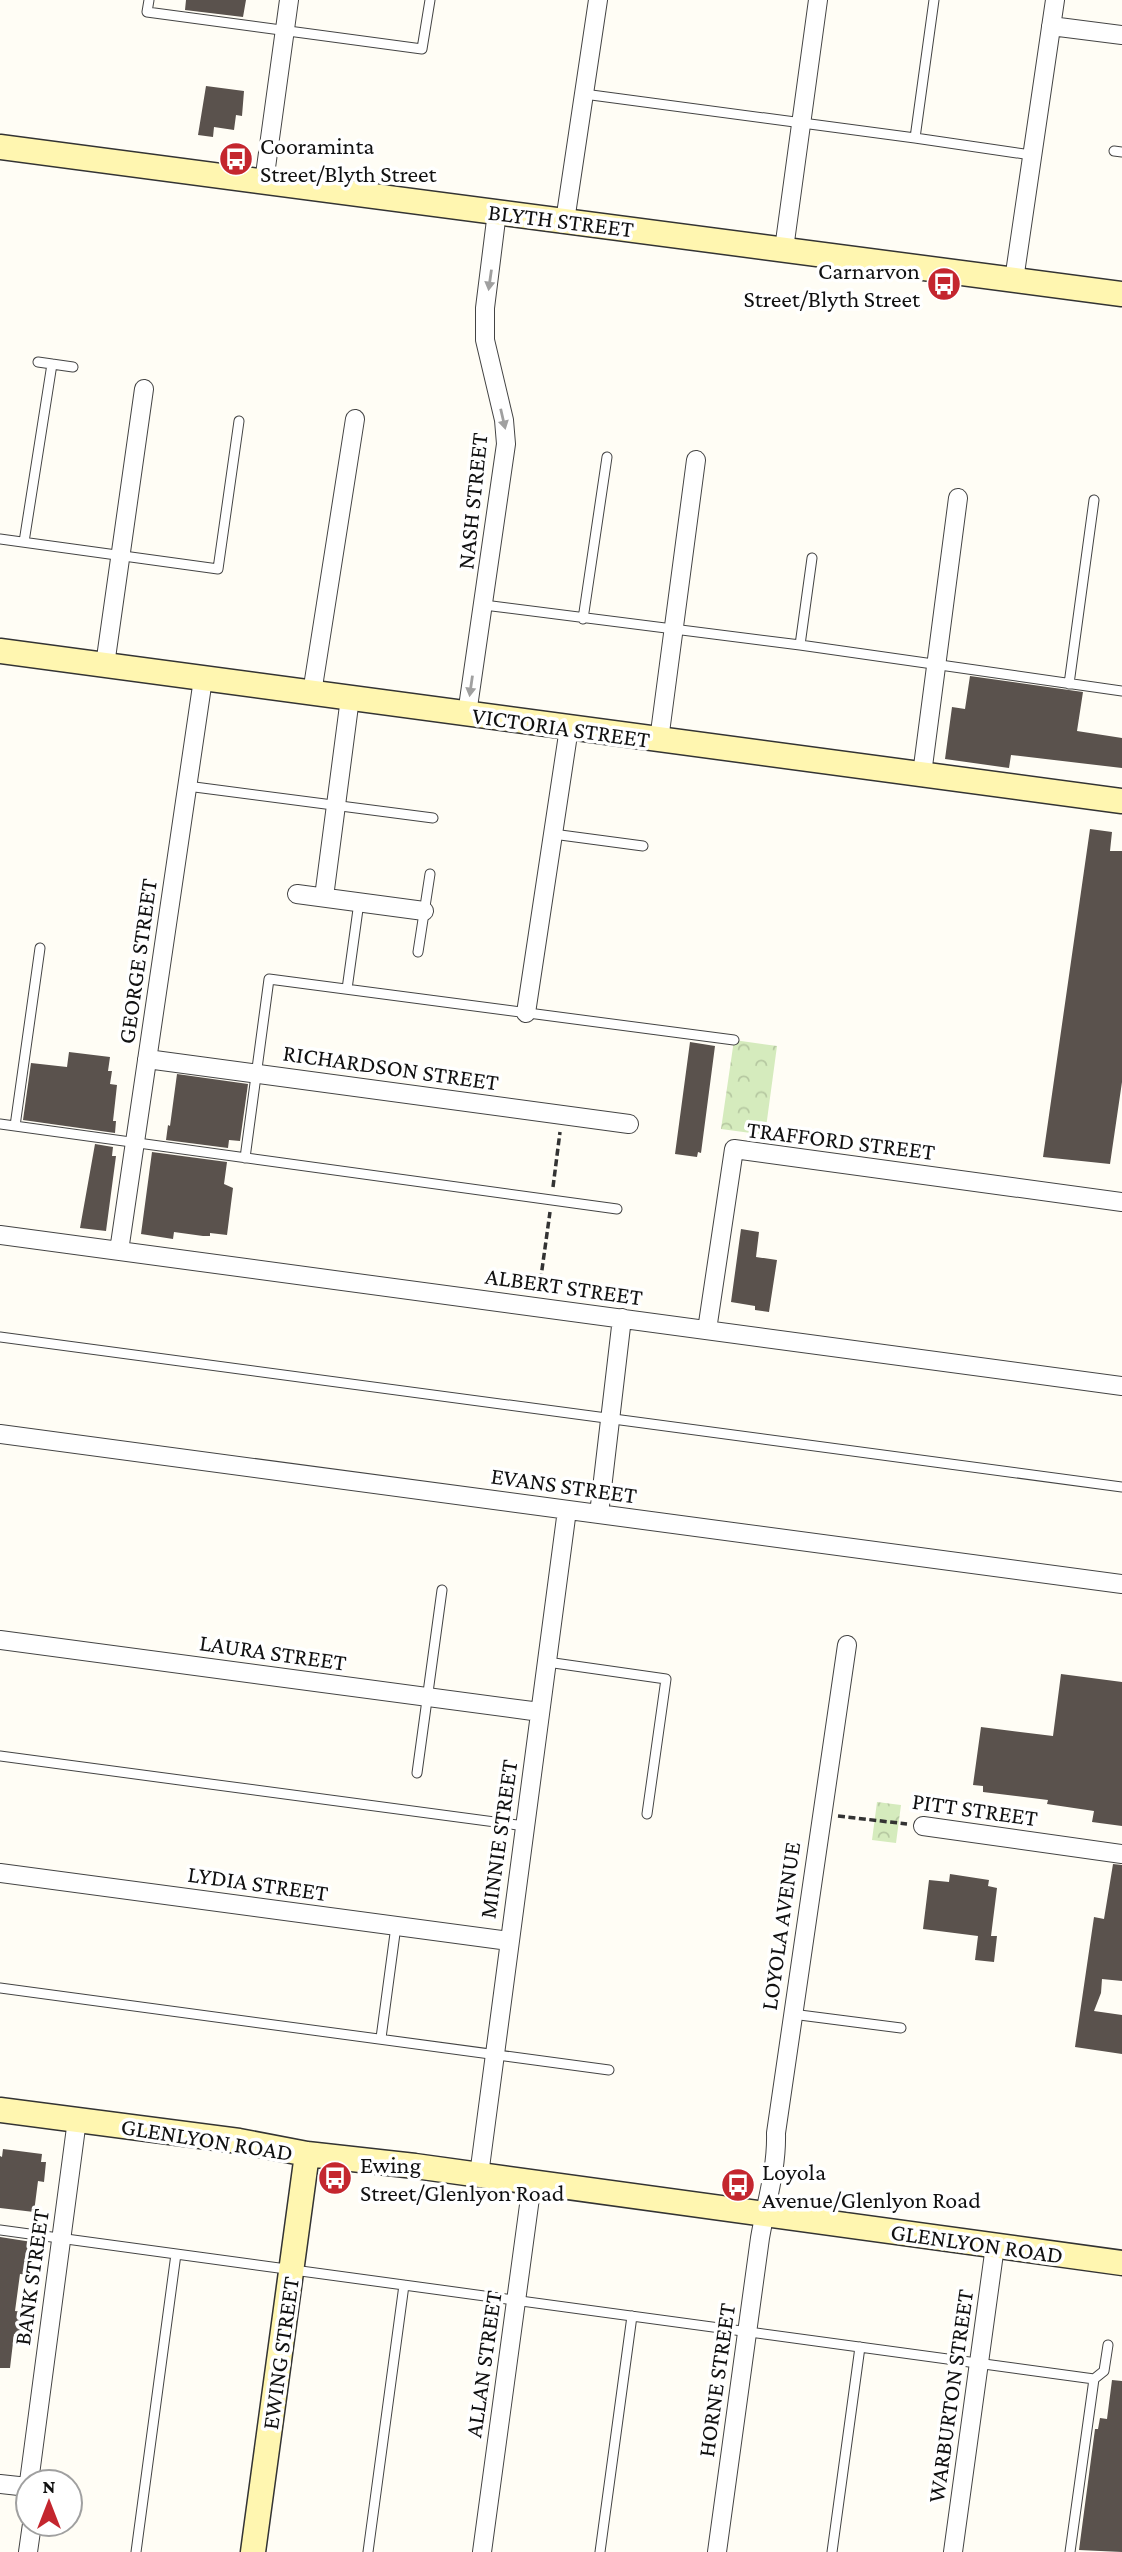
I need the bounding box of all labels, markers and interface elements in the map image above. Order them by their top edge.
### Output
place label: Cooraminta Street/Blyth Street [260,132,438,187]
bus stop icon: Cooraminta Street/Blyth Street [217,140,255,178]
street label: BLYTH STREET [487,198,635,242]
place label: Carnarvon Street/Blyth Street [744,257,921,312]
bus stop icon: Carnarvon Street/Blyth Street [925,265,963,303]
one-way arrow [484,269,495,291]
one-way arrow [498,408,509,430]
street label: NASH STREET [451,431,493,571]
one-way arrow [465,675,476,697]
street label: VICTORIA STREET [470,701,652,753]
street label: GEORGE STREET [112,877,162,1045]
street label: RICHARDSON STREET [281,1038,501,1096]
street label: TRAFFORD STREET [745,1115,937,1165]
street label: ALBERT STREET [484,1262,644,1310]
street label: EVANS STREET [489,1461,639,1509]
street label: LAURA STREET [198,1628,348,1676]
street label: MINNIE STREET [473,1758,523,1920]
street label: PITT STREET [910,1787,1040,1831]
street label: LOYOLA AVENUE [755,1840,805,2012]
street label: LYDIA STREET [186,1860,330,1906]
street label: GLENLYON ROAD [119,2112,295,2166]
place label: Ewing Street/Glenlyon Road [360,2151,565,2206]
place label: Loyola Avenue/Glenlyon Road [762,2158,981,2213]
bus stop icon: Ewing Street/Glenlyon Road [316,2159,354,2197]
bus stop icon: Loyola Avenue/Glenlyon Road [719,2166,757,2204]
street label: BANK STREET [8,2207,54,2347]
street label: GLENLYON ROAD [889,2218,1065,2268]
street label: EWING STREET [256,2275,304,2431]
street label: WARBURTON STREET [922,2288,978,2504]
street label: ALLAN STREET [459,2289,507,2439]
street label: HORNE STREET [692,2301,740,2459]
north arrow [14,2468,84,2538]
text: N [43,2476,56,2497]

